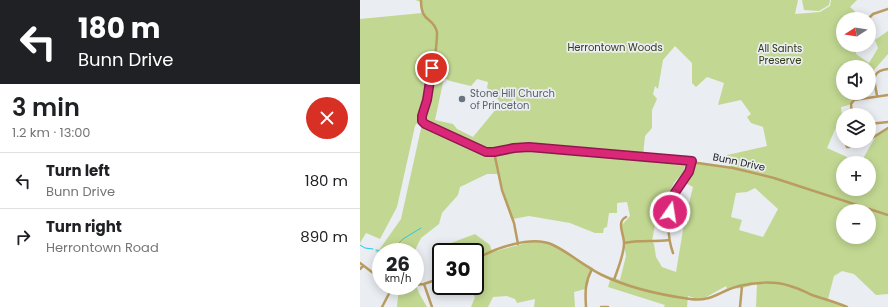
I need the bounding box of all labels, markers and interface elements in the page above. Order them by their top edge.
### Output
text: 180 m [78,9,161,48]
north arrow [836,12,876,52]
map controls [836,12,876,244]
icon: left [12,16,64,68]
park label: Herrontown Woods [567,40,663,55]
park label: All Saints Preserve [758,41,802,68]
text: Bunn Drive [78,47,174,72]
pin [415,51,449,85]
icon: arrive [421,57,443,79]
button: sound [836,60,876,100]
place label: Stone Hill Church of Princeton [470,86,555,113]
text: 3 min [12,91,80,124]
marker: Stone Hill Church of Princeton [457,94,467,104]
button: close [306,97,348,139]
button: layers [836,108,876,148]
text: 1.2 km · 13:00 [12,123,91,142]
street label: Bunn Drive [711,149,767,175]
button: + [836,156,876,196]
text: Turn left [46,160,110,181]
icon: left [12,170,34,192]
text: 180 m [305,170,348,191]
text: Bunn Drive [46,182,115,201]
position arrow [649,191,691,233]
button: − [836,204,876,244]
text: Turn right [46,216,122,237]
icon: right [12,226,34,248]
text: 890 m [300,226,348,247]
text: Herrontown Road [46,238,159,257]
speed limit sign: 30 [432,243,484,295]
text: 26 [386,250,410,278]
text: km/h [385,271,411,286]

